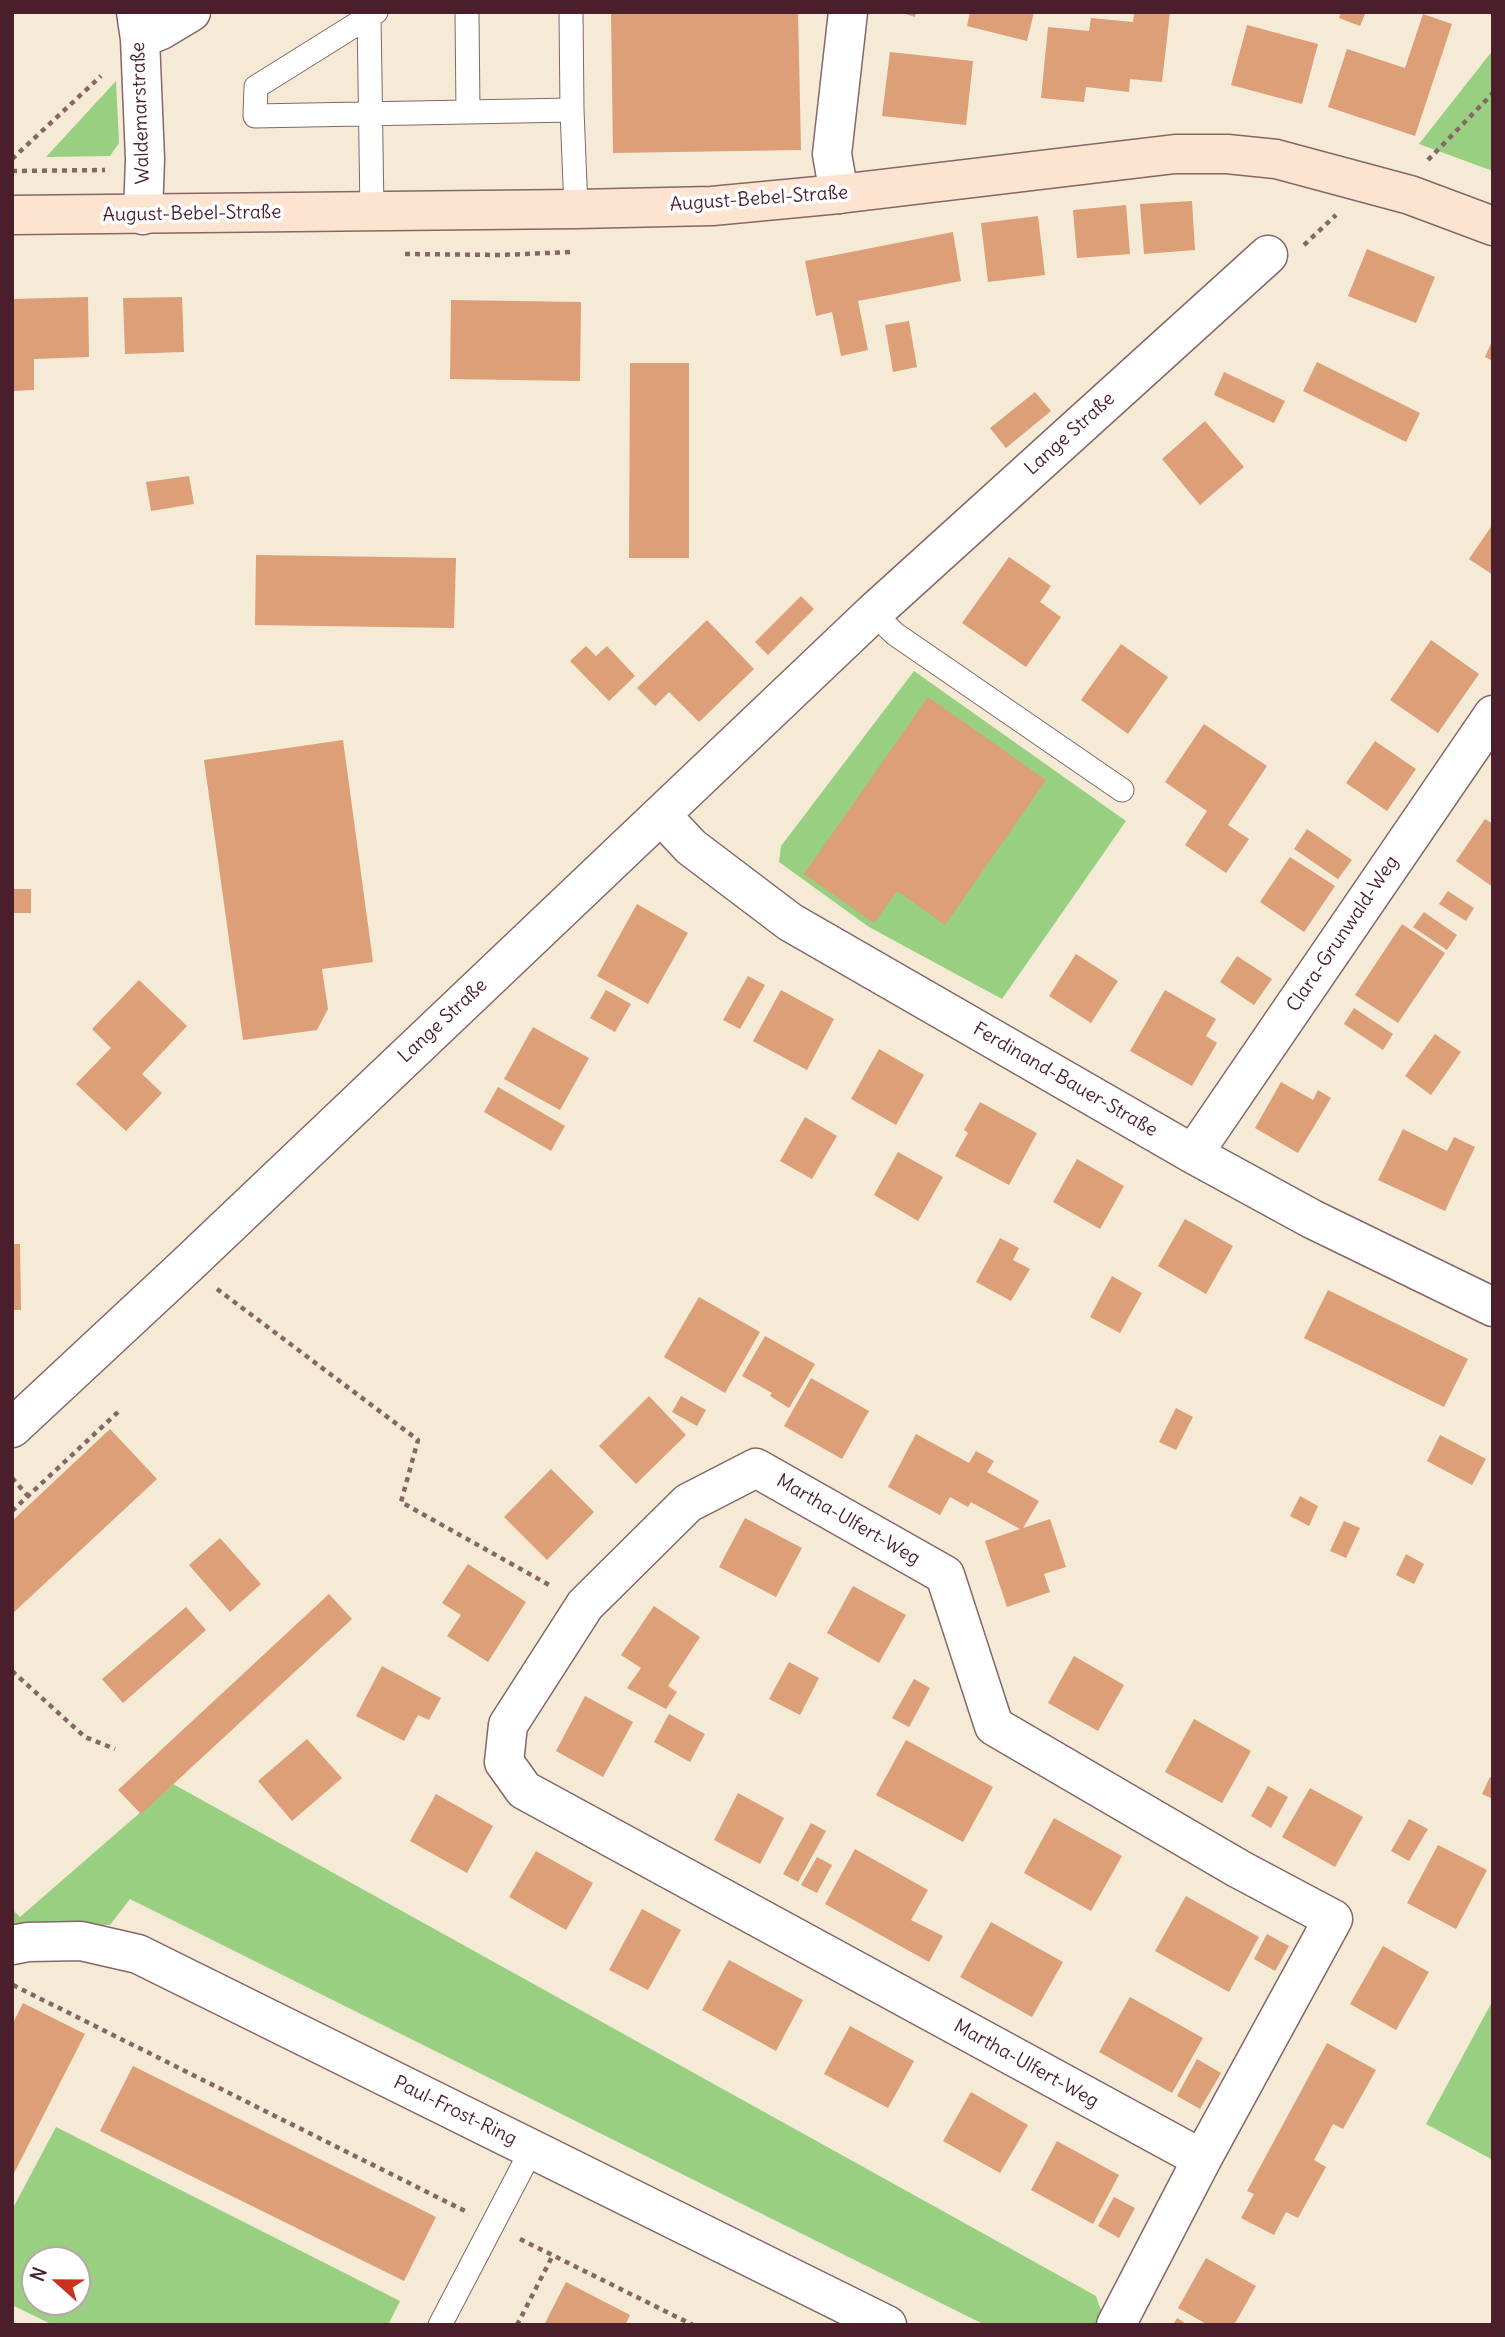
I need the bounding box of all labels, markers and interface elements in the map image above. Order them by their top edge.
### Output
street label: Waldemarstraße [127,41,155,185]
street label: August-Bebel-Straße [669,181,849,217]
street label: August-Bebel-Straße [103,201,281,227]
street label: Lange Straße [1020,388,1120,480]
street label: Clara-Grunwald-Weg [1282,852,1404,1016]
street label: Lange Straße [394,974,492,1068]
street label: Ferdinand-Bauer-Straße [969,1018,1161,1142]
street label: Martha-Ulfert-Weg [772,1470,924,1570]
street label: Martha-Ulfert-Weg [950,2015,1102,2113]
street label: Paul-Frost-Ring [390,2071,520,2151]
north arrow [21,2246,91,2316]
text: N [25,2264,52,2285]

